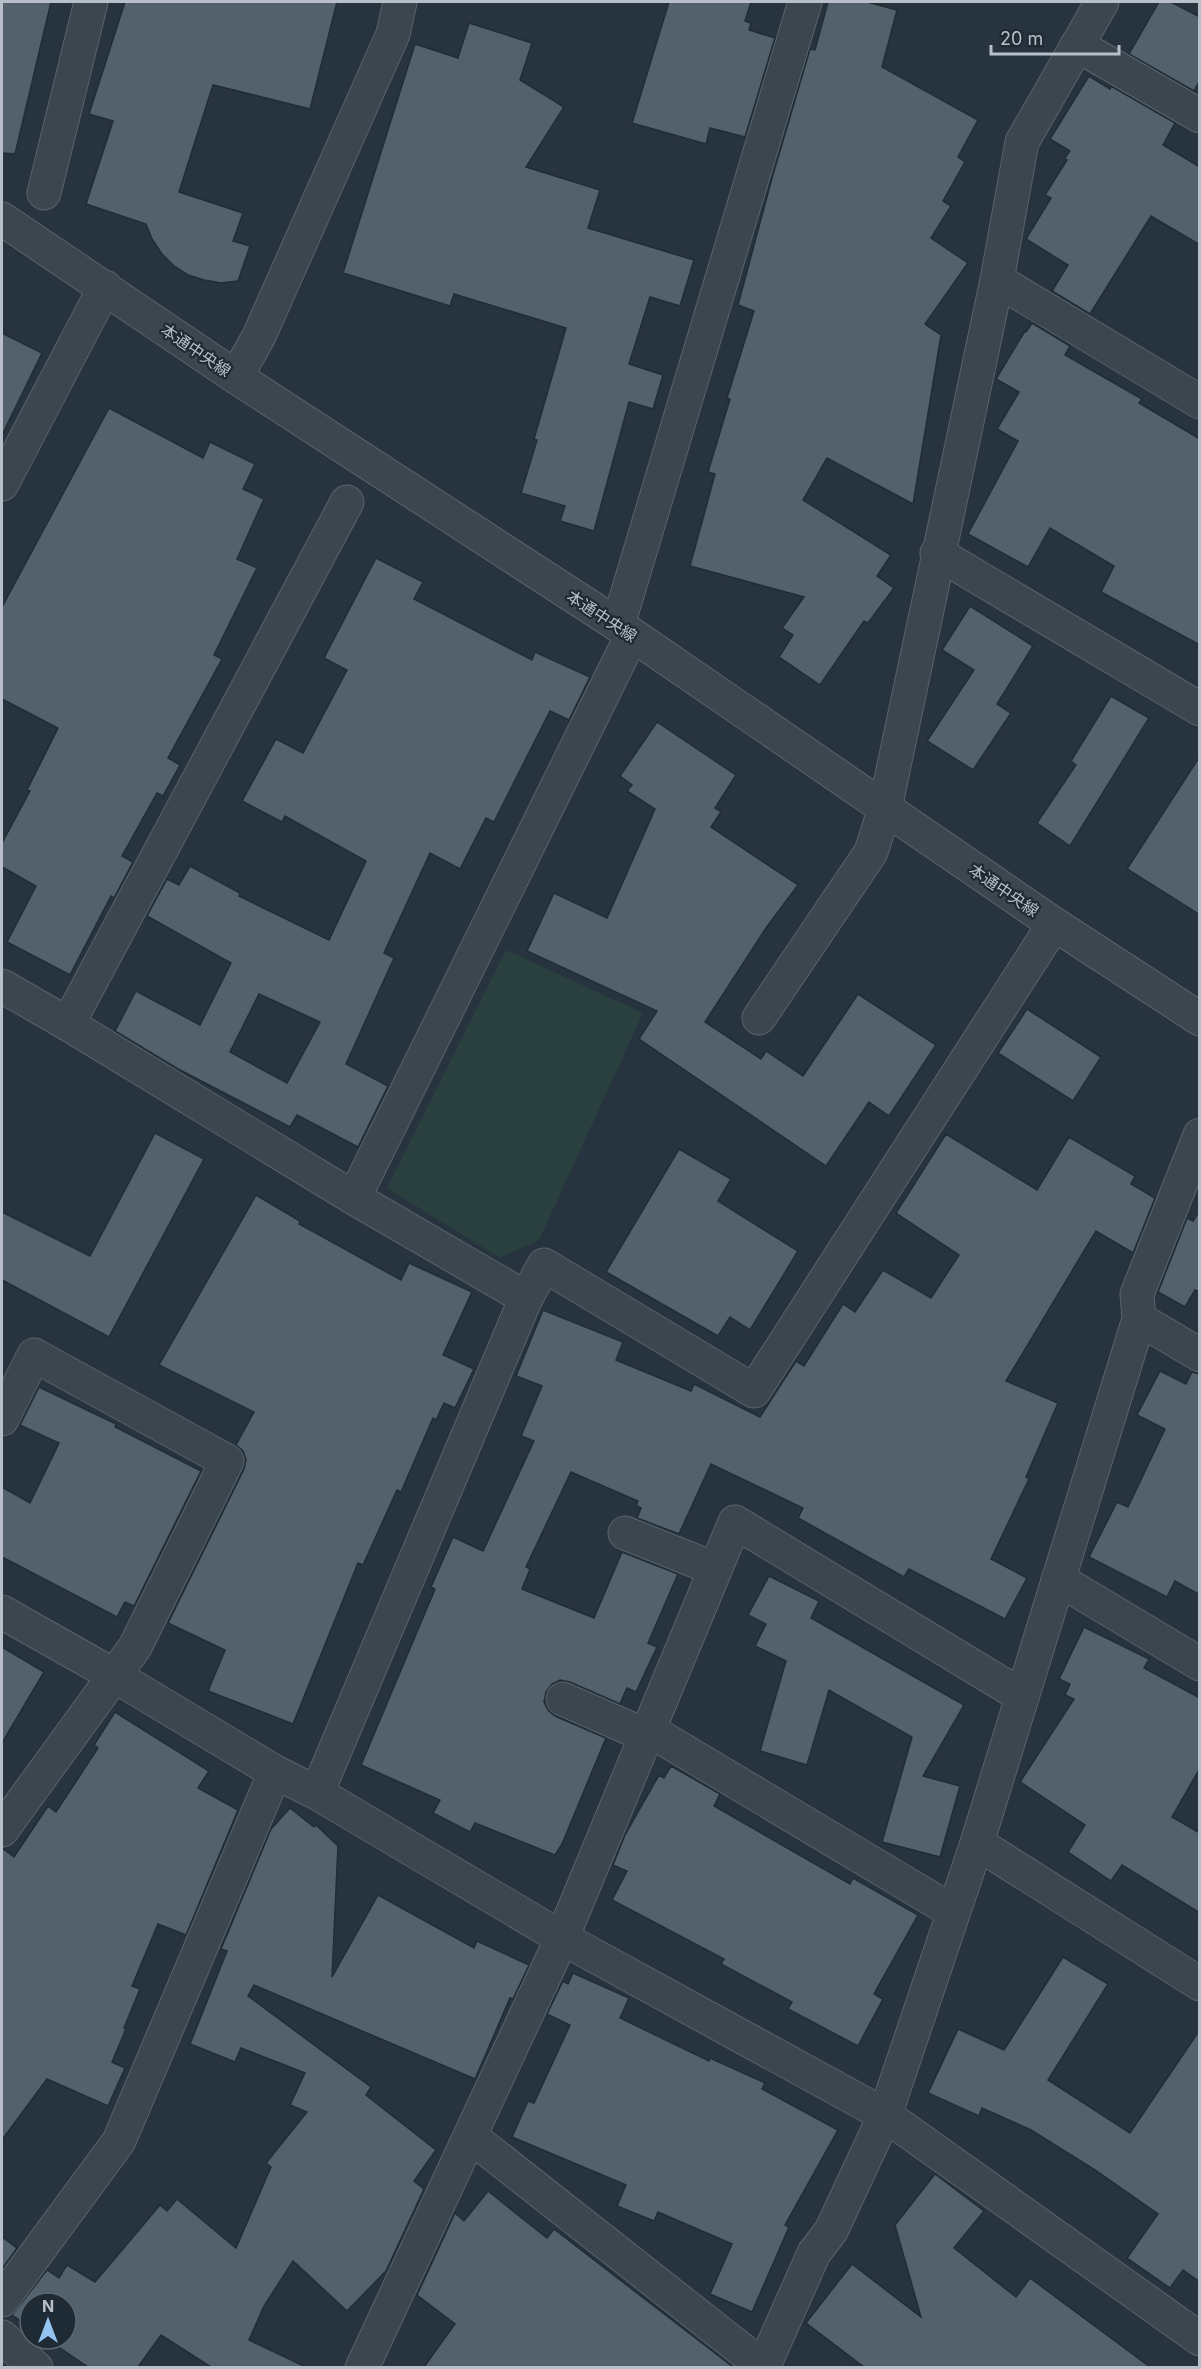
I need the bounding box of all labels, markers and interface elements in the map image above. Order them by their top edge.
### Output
scale bar [991,18,1118,56]
text: 20 m [1000,28,1043,49]
street label: 本通中央線 [157,319,235,381]
street label: 本通中央線 [563,586,641,646]
street label: 本通中央線 [965,859,1043,921]
north arrow [18,2291,78,2351]
text: N [42,2296,54,2316]

